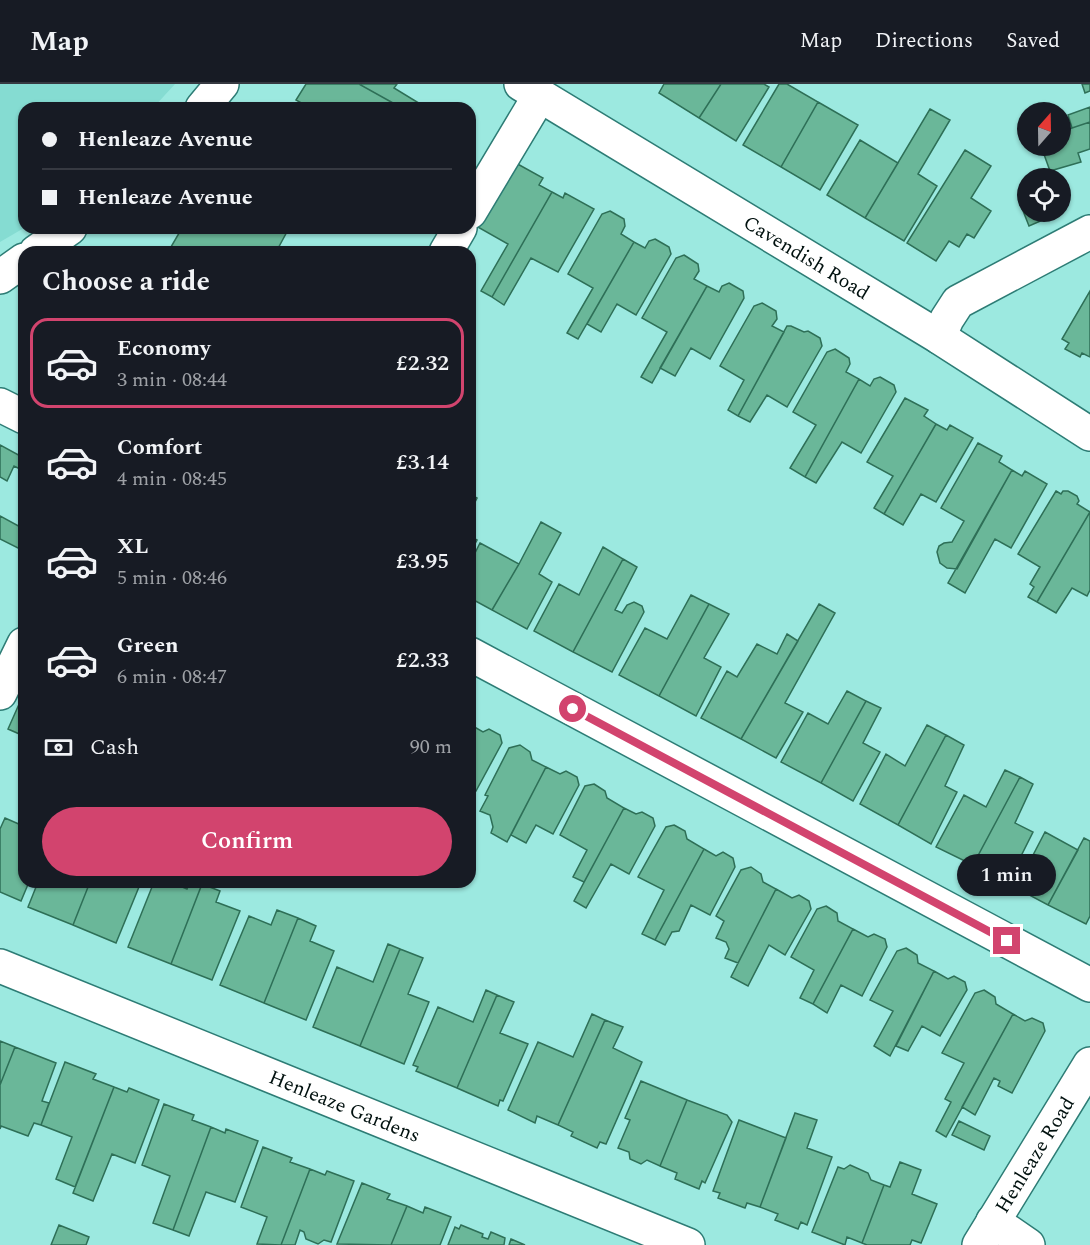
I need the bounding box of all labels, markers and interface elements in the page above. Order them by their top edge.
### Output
text: Map [30,20,89,63]
text: Map [800,25,842,57]
text: Directions [875,25,973,57]
text: Saved [1006,25,1060,57]
north arrow [1017,102,1071,156]
map controls [1017,102,1071,222]
text: Henleaze Avenue [78,123,253,156]
button: locate [1017,168,1071,222]
text: Henleaze Avenue [78,181,253,214]
street label: Cavendish Road [737,208,875,308]
text: Choose a ride [42,261,210,303]
text: Economy [117,332,210,365]
icon: car [45,336,99,390]
text: £2.32 [396,347,449,380]
text: 3 min · 08:44 [117,365,227,395]
text: Comfort [117,431,202,464]
icon: car [45,435,99,489]
text: £3.14 [396,446,449,479]
text: 4 min · 08:45 [117,464,227,494]
text: XL [117,530,148,563]
icon: car [45,534,99,588]
text: £3.95 [396,545,449,578]
text: 5 min · 08:46 [117,563,227,593]
text: Green [117,629,179,662]
icon: car [45,633,99,687]
text: £2.33 [396,644,449,677]
text: 6 min · 08:47 [117,662,227,692]
route start [559,695,586,722]
icon: cash [42,731,75,764]
text: Cash [90,731,139,764]
text: 90 m [410,732,452,762]
button: Confirm [42,807,452,876]
callout: 1 min [958,854,1056,896]
text: 1 min [981,860,1032,890]
route end [993,927,1020,954]
street label: Henleaze Gardens [264,1063,425,1151]
street label: Henleaze Road [988,1091,1083,1219]

